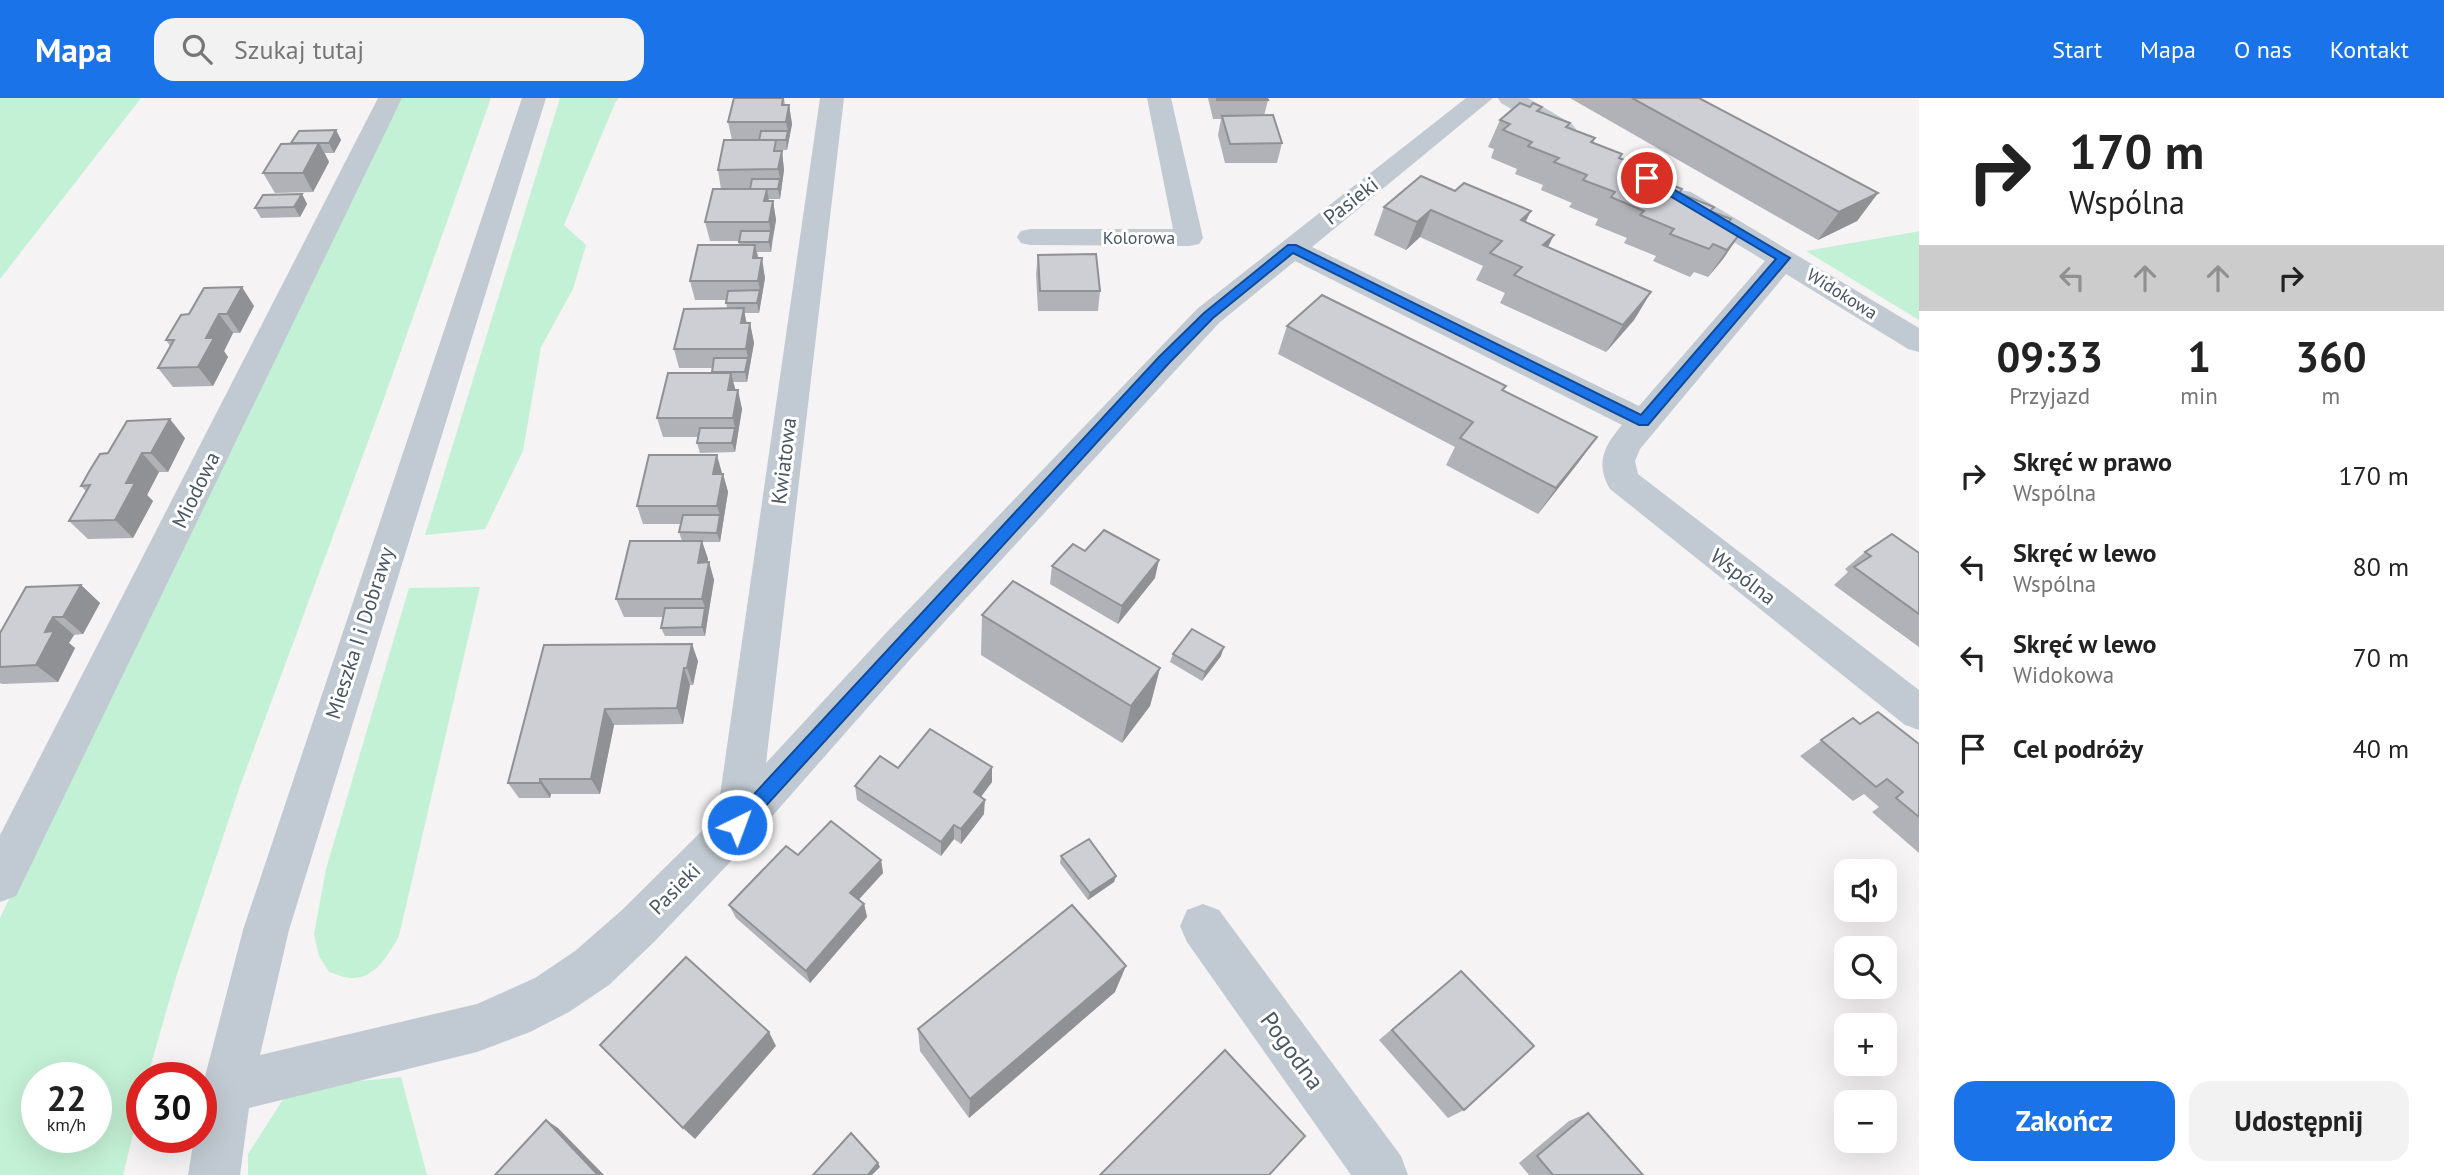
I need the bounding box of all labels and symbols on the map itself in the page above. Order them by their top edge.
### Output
pin [1617,148,1677,208]
street label: Pasieki [1318,171,1384,230]
street label: Kolorowa [1103,226,1175,249]
street label: Widokowa [1803,263,1882,324]
street label: Kwiatowa [765,416,802,506]
street label: Miodowa [166,447,226,532]
street label: Mieszka I i Dobrawy [319,543,400,722]
street label: Wspólna [1705,543,1782,611]
position arrow [700,788,774,862]
street label: Pasieki [643,857,706,920]
street label: Pogodna [1254,1006,1331,1096]
speed limit sign: 30 [126,1062,217,1153]

